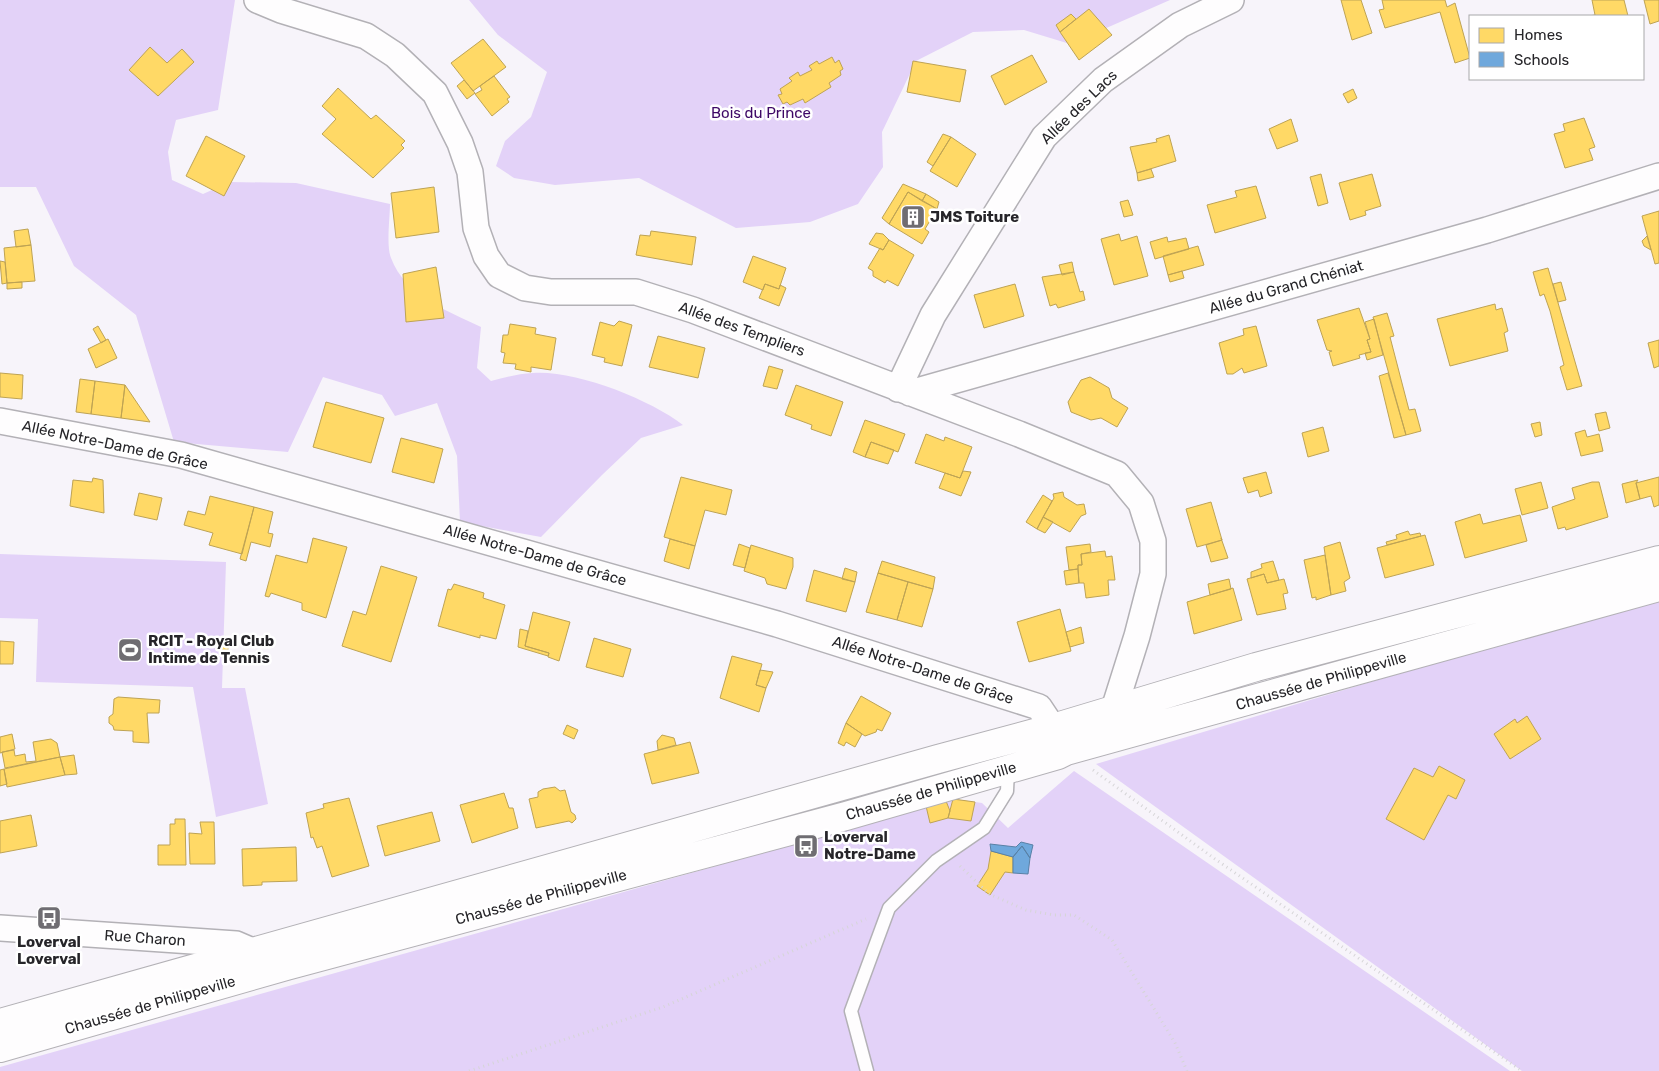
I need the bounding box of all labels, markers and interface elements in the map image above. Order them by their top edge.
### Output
legend [1469,15,1644,80]
text: Homes [1514,26,1563,44]
text: Schools [1514,51,1570,69]
street label: Allée des Lacs [1037,66,1121,148]
park label: Bois du Prince [711,104,811,122]
building icon: JMS Toiture [900,204,926,230]
place label: JMS Toiture [930,208,1019,226]
street label: Allée du Grand Chéniat [1207,256,1365,318]
street label: Allée des Templiers [676,298,808,360]
street label: Allée Notre-Dame de Grâce [20,416,210,474]
street label: Allée Notre-Dame de Grâce [441,520,629,590]
place label: RCIT - Royal Club Intime de Tennis [148,632,274,667]
street label: Allée Notre-Dame de Grâce [830,632,1016,708]
sports icon: RCIT - Royal Club Intime de Tennis [117,637,143,663]
street label: Chaussée de Philippeville [1234,648,1408,714]
street label: Chaussée de Philippeville [844,758,1018,824]
place label: Loverval Notre-Dame [824,828,916,863]
bus stop icon: Loverval Notre-Dame [793,833,819,859]
street label: Chaussée de Philippeville [453,865,629,929]
bus stop icon: Loverval Loverval [36,905,62,931]
street label: Rue Charon [104,926,186,950]
place label: Loverval Loverval [17,933,81,968]
street label: Chaussée de Philippeville [63,972,237,1038]

